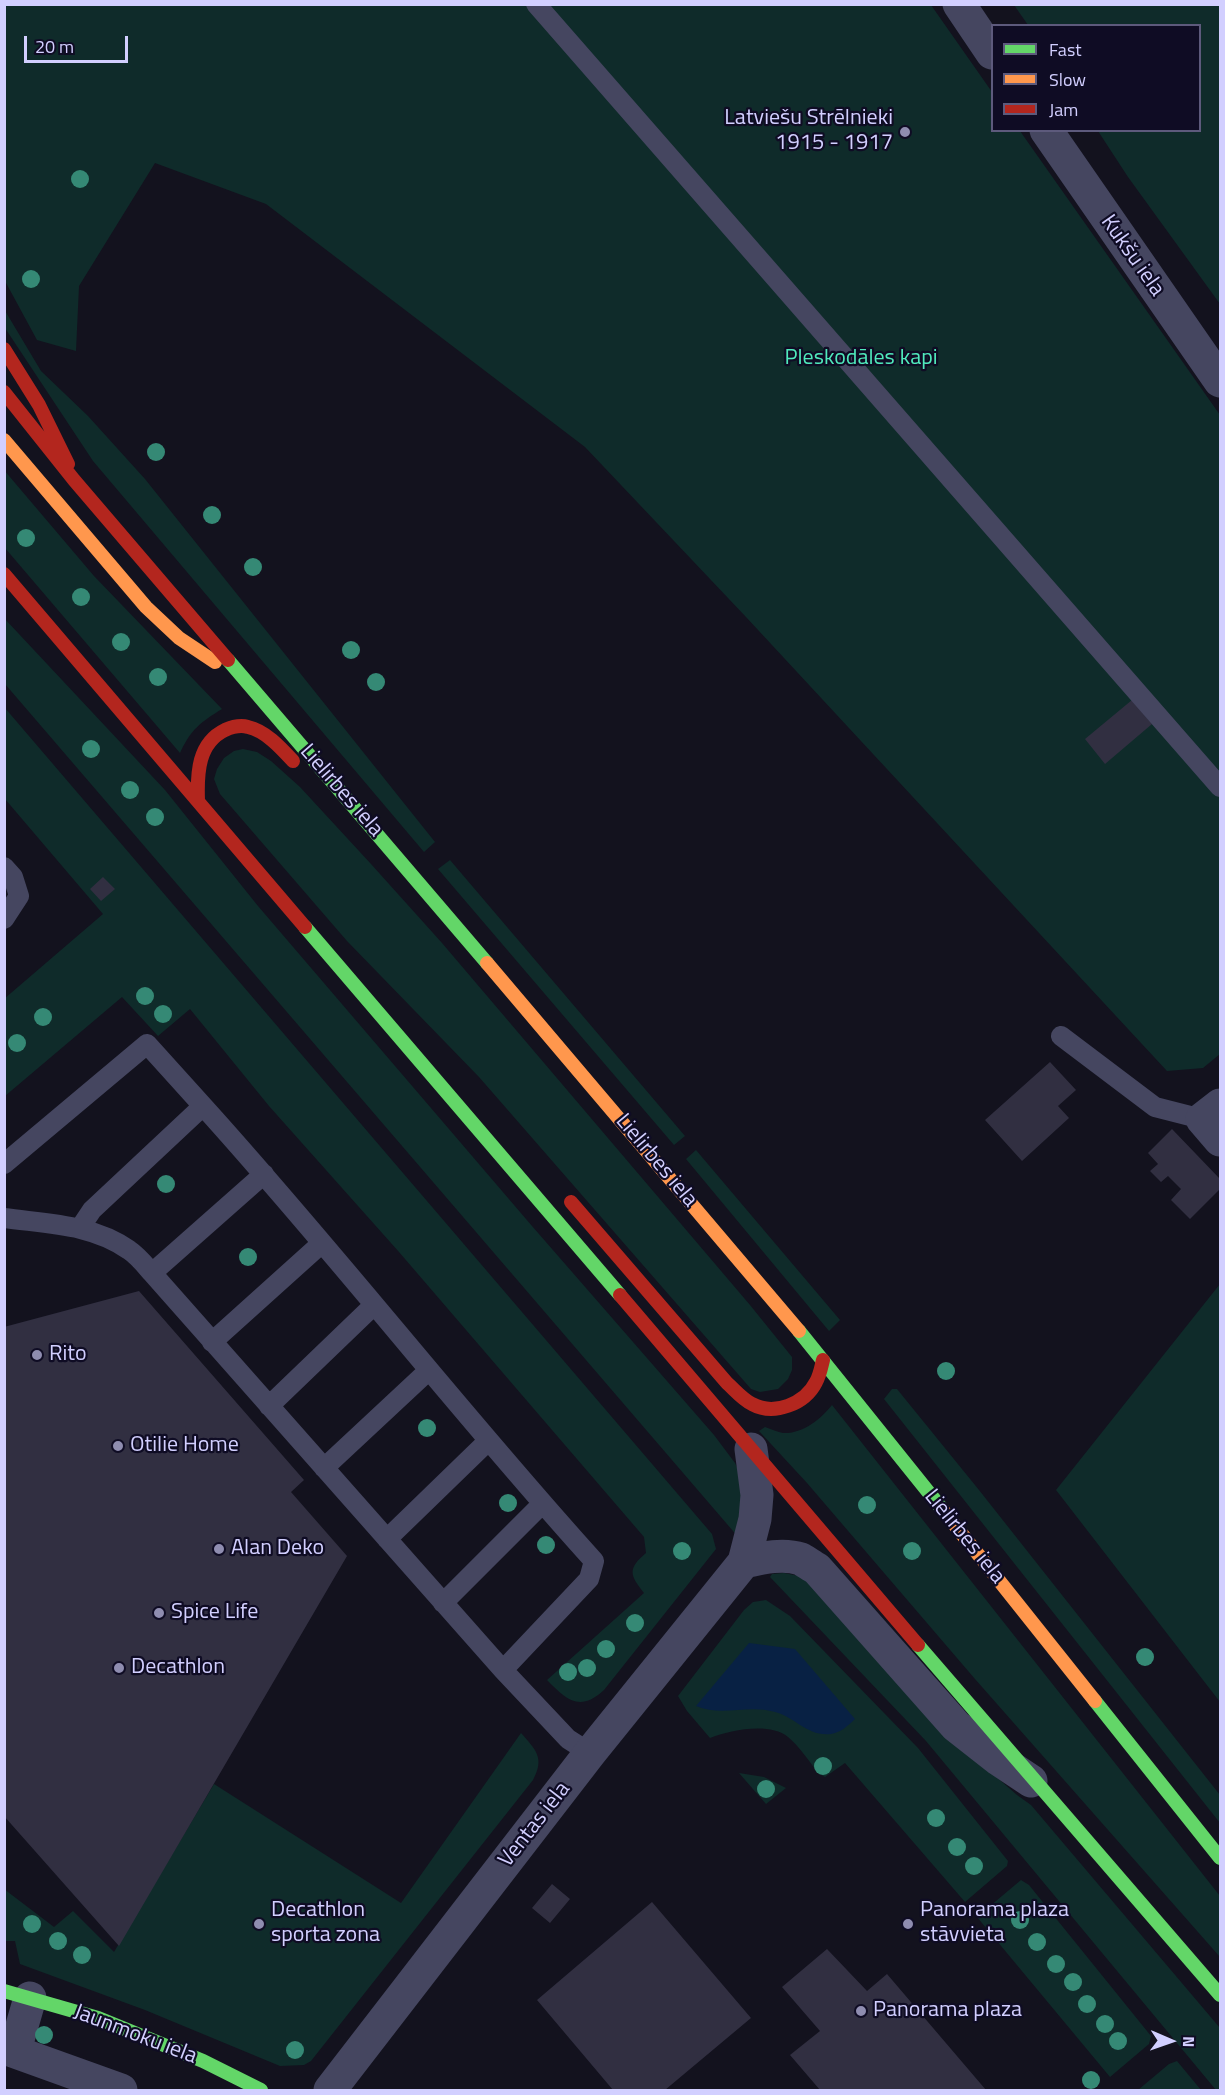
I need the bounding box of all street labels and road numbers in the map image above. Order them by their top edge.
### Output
street label: Kukšu iela [1094,210,1170,302]
street label: Lielirbes iela [294,739,388,843]
street label: Lielirbes iela [609,1109,703,1213]
street label: Lielirbes iela [918,1484,1010,1590]
street label: Ventas iela [494,1777,576,1873]
street label: Jaunmoku iela [70,1999,200,2071]

